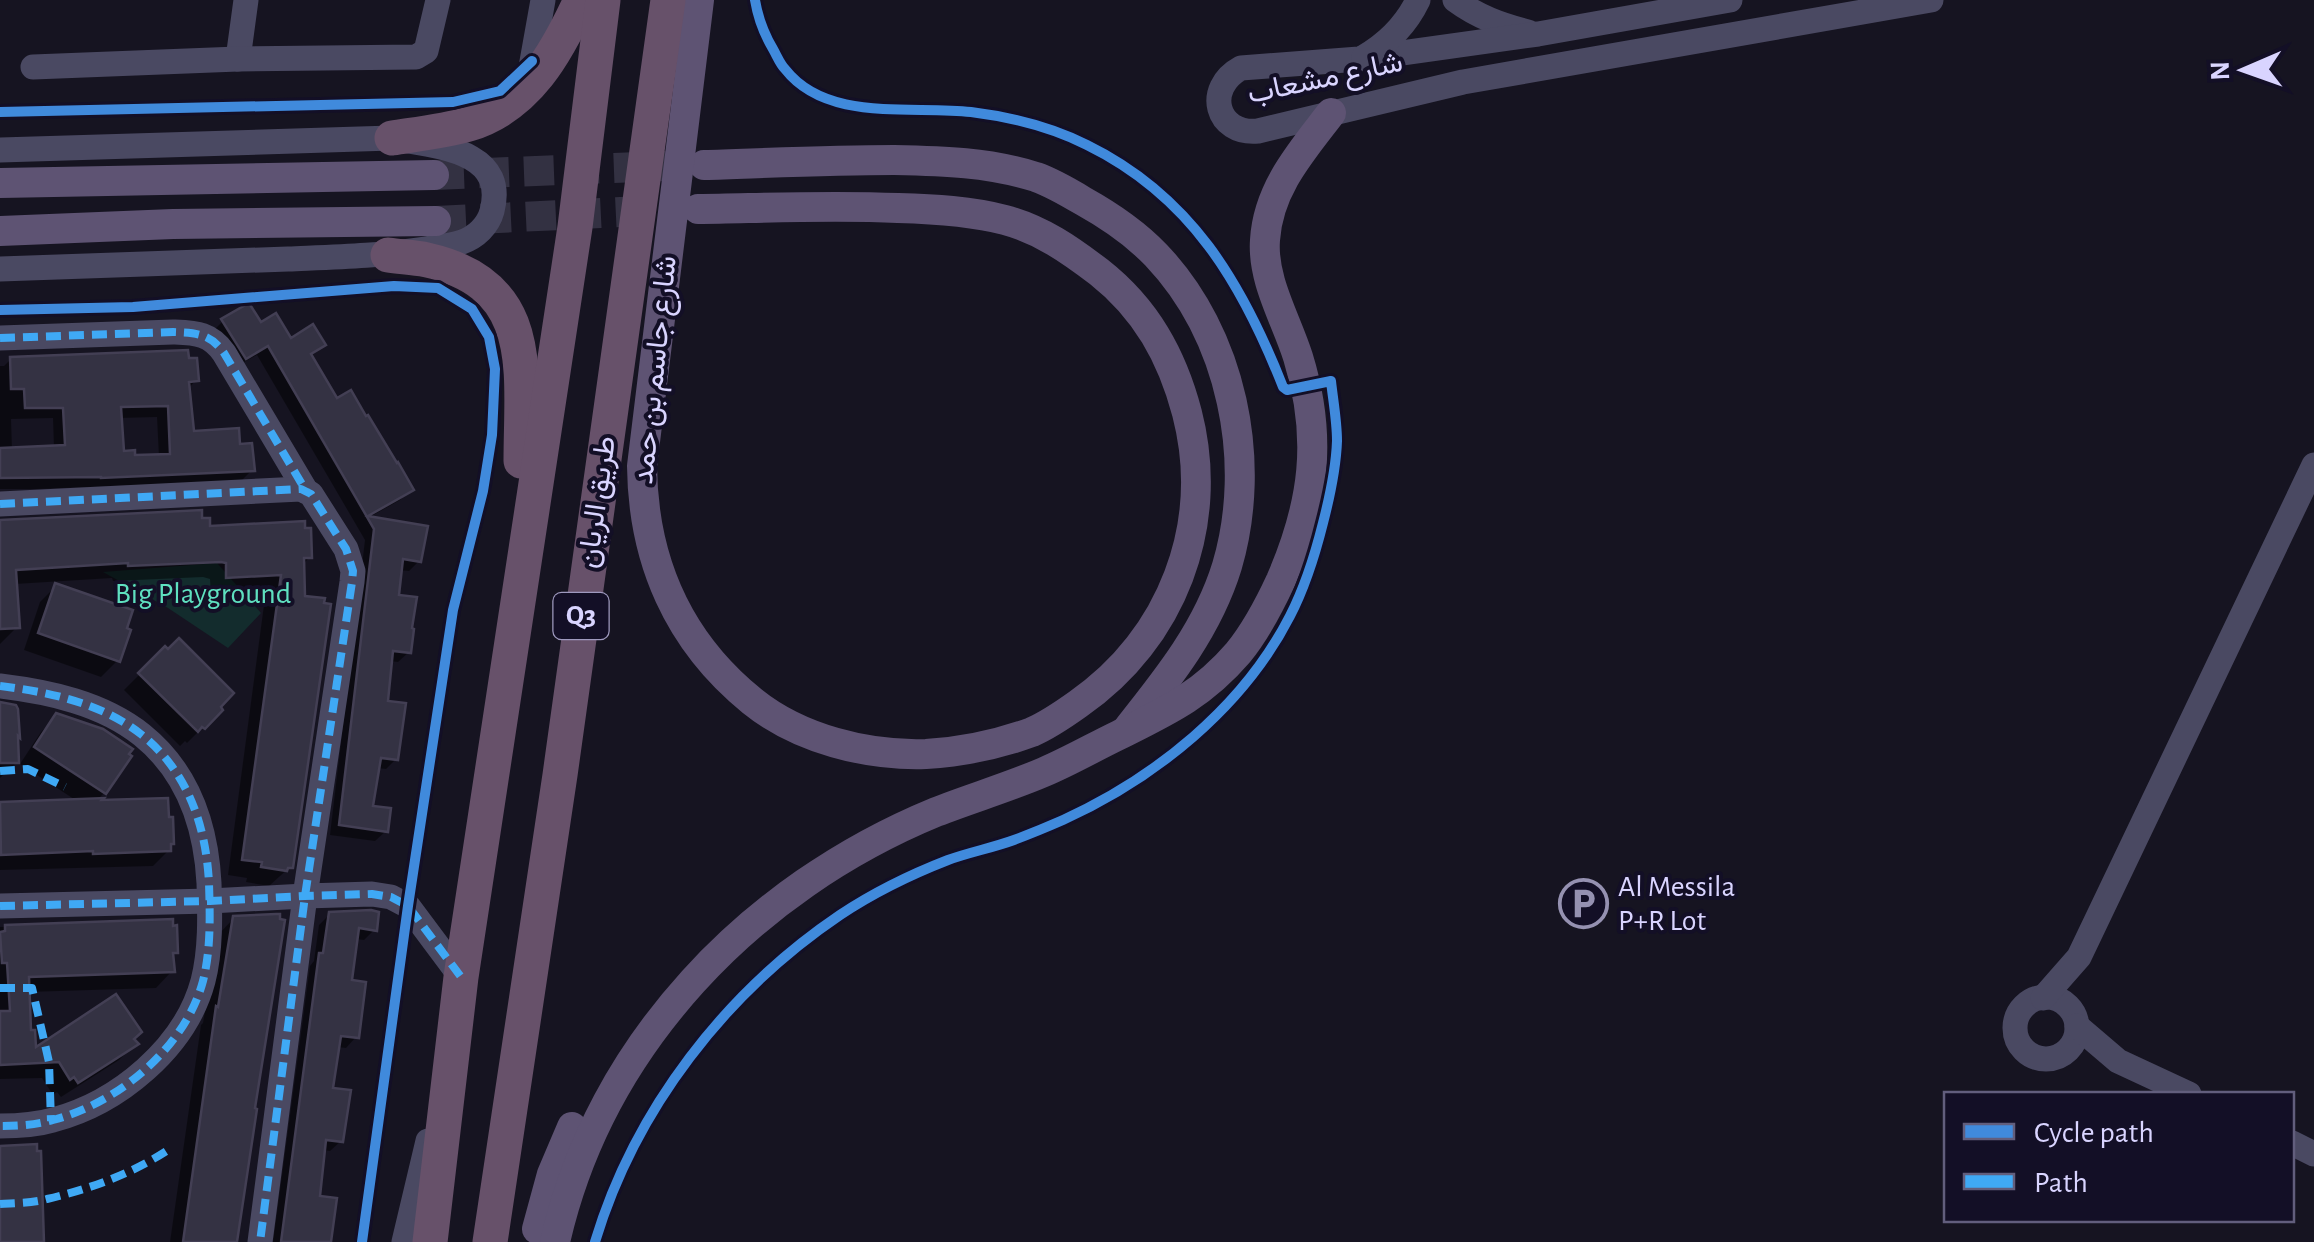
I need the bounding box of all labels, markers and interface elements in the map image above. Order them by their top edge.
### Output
north arrow [2194,20,2294,120]
street label: شارع مشعاب [1245,47,1406,113]
text: N [2207,61,2235,81]
street label: شارع جاسم بن حمد [628,254,686,486]
street label: طريق الريان [573,434,623,570]
park label: Big Playground [115,579,291,609]
road number: Q3 [554,593,608,639]
place label: Al Messila P+R Lot [1618,872,1735,936]
parking icon: Al Messila P+R Lot [1557,878,1609,930]
legend [1944,1092,2294,1222]
text: Cycle path [2034,1118,2154,1148]
text: Path [2034,1168,2088,1198]

